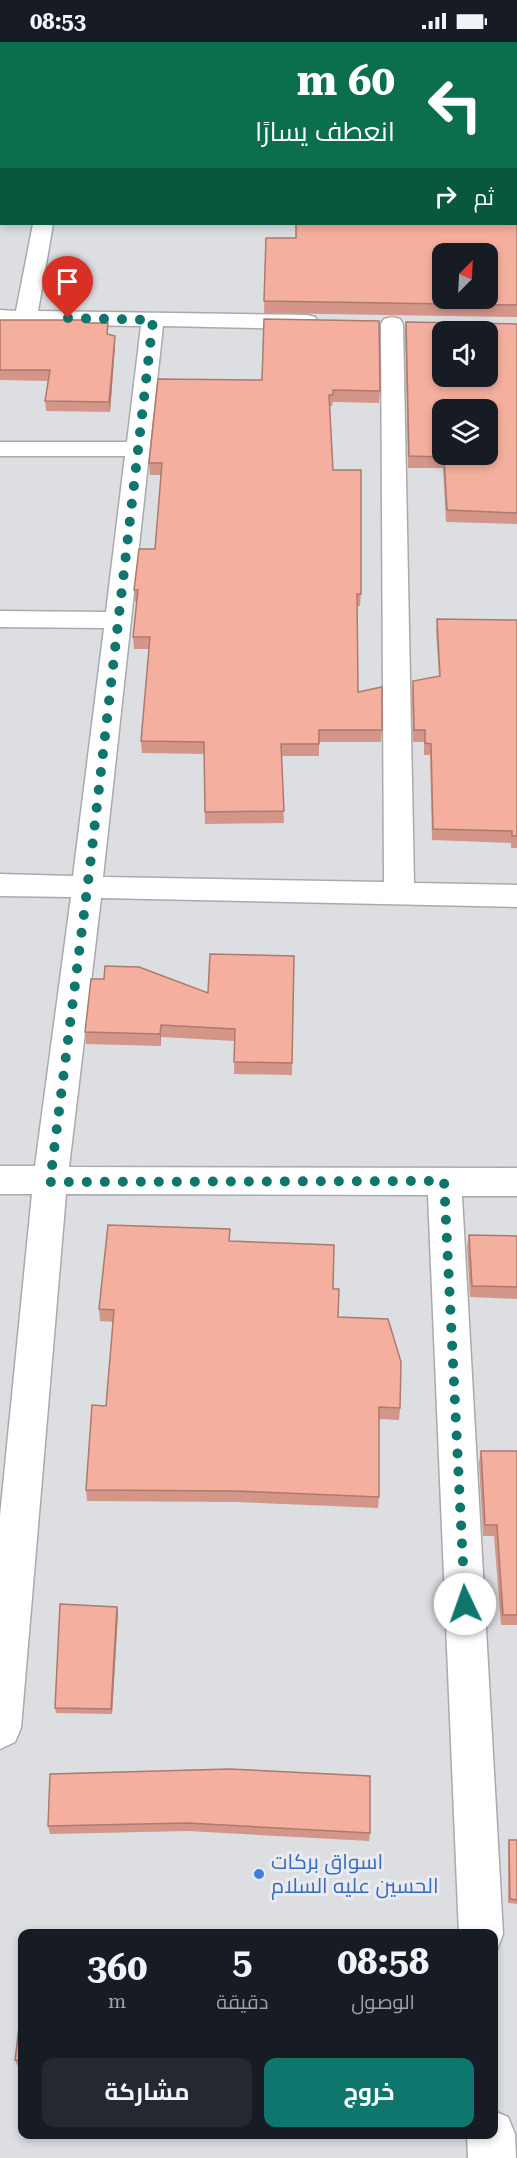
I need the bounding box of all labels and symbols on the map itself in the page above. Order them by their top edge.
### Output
north arrow [432,243,498,309]
pin [42,256,93,318]
position arrow [433,1572,497,1636]
place label: اسواق بركات الحسين عليه السلام [271,1850,439,1900]
marker: اسواق بركات الحسين عليه السلام [252,1867,266,1881]

